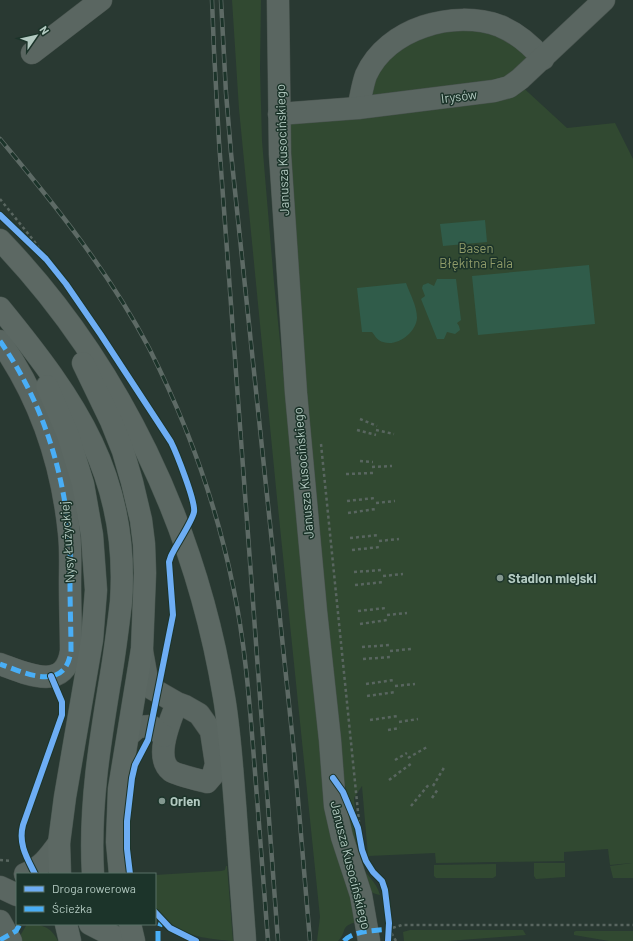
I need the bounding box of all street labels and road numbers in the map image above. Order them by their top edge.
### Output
street label: Janusza Kusocińskiego [272,84,292,216]
street label: Irysów [440,86,478,106]
street label: Janusza Kusocińskiego [289,407,317,539]
street label: Nysy Łużyckiej [56,501,78,583]
street label: Janusza Kusocińskiego [327,799,375,931]

